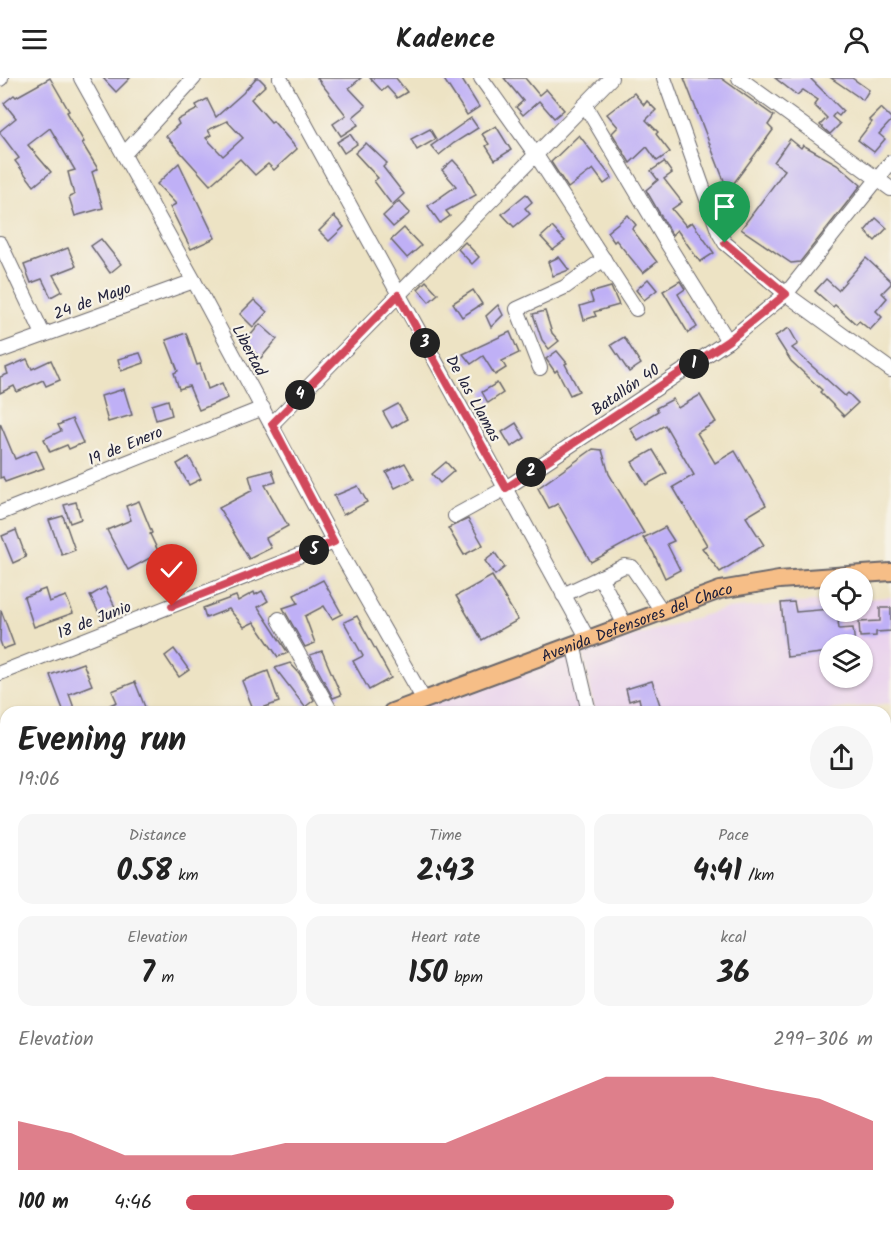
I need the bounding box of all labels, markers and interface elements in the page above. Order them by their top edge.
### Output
text: Kadence [396,18,495,61]
icon: menu [18,23,51,56]
icon: person [840,23,873,56]
pin [699,181,750,243]
icon: arrive [708,190,741,223]
street label: 24 de Mayo [50,276,135,327]
street label: Libertad [225,320,273,382]
pin: 3 [410,328,440,358]
text: 3 [421,330,429,355]
pin: 1 [679,349,709,379]
street label: De las Llamas [439,351,507,447]
text: 1 [692,351,696,376]
street label: Batallón 40 [586,358,665,422]
pin: 4 [285,380,315,410]
text: 4 [296,382,304,407]
street label: 19 de Enero [84,420,167,473]
pin: 2 [516,457,546,487]
text: 2 [526,459,536,484]
pin: 5 [299,535,329,565]
text: 5 [310,537,318,562]
pin [146,544,197,606]
icon: check [155,553,188,586]
map controls [819,568,873,688]
button: locate [819,568,873,622]
street label: Avenida Defensores del Chaco [538,577,735,669]
street label: 18 de Junio [54,595,135,646]
button: layers [819,634,873,688]
text: Evening run [18,715,186,768]
button: share [810,726,873,789]
text: 19:06 [18,764,60,796]
text: Distance [129,823,186,848]
text: Time [429,823,462,848]
text: Pace [718,823,749,848]
text: 0.58 [116,848,172,896]
text: 2:43 [417,848,474,896]
text: 4:41 [693,848,742,896]
text: km [172,863,199,888]
text: /km [742,863,774,888]
text: Elevation [127,925,188,950]
text: Heart rate [411,925,480,950]
text: kcal [720,925,747,950]
text: 7 [141,950,155,998]
text: 150 [408,950,448,998]
text: 36 [717,950,750,998]
text: m [155,965,174,990]
text: bpm [448,965,483,990]
text: Elevation [18,1024,94,1056]
text: 299–306 m [773,1024,873,1056]
text: 100 m [18,1187,69,1219]
text: 4:46 [114,1187,152,1219]

